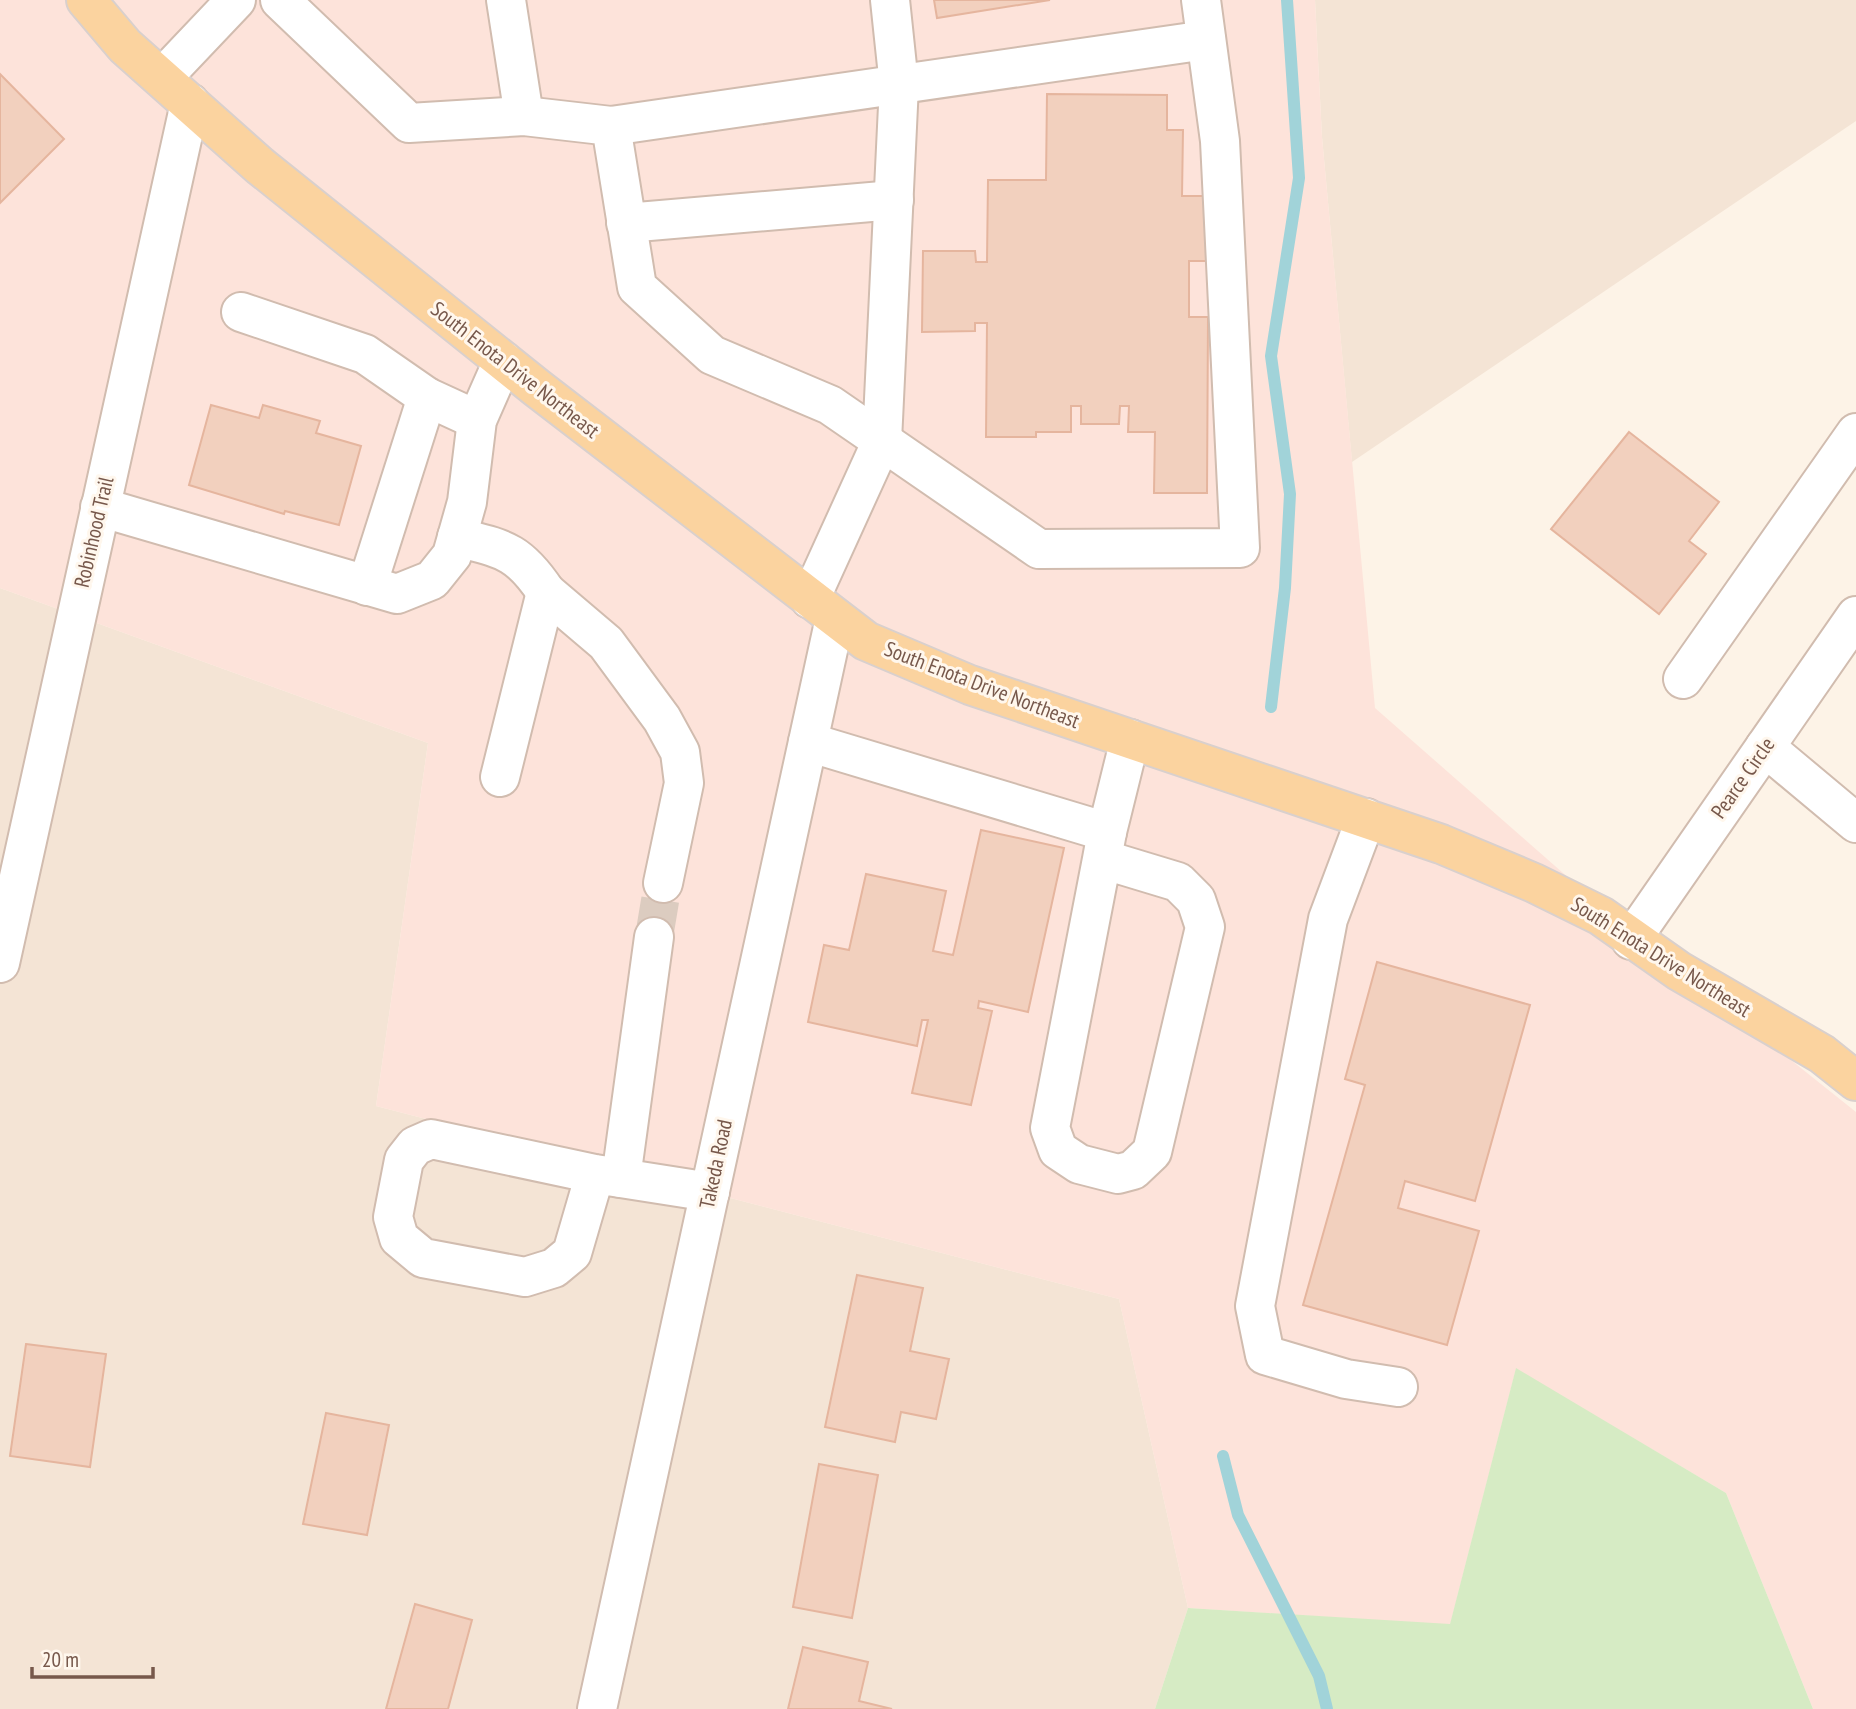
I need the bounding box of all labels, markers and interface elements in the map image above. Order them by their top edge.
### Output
street label: South Enota Drive Northeast [426,295,605,444]
street label: Robinhood Trail [68,474,119,590]
street label: South Enota Drive Northeast [881,635,1084,734]
street label: Pearce Circle [1705,732,1780,824]
street label: South Enota Drive Northeast [1566,890,1756,1023]
street label: Takeda Road [693,1117,738,1211]
scale bar [32,1636,152,1680]
text: 20 m [42,1646,79,1673]

